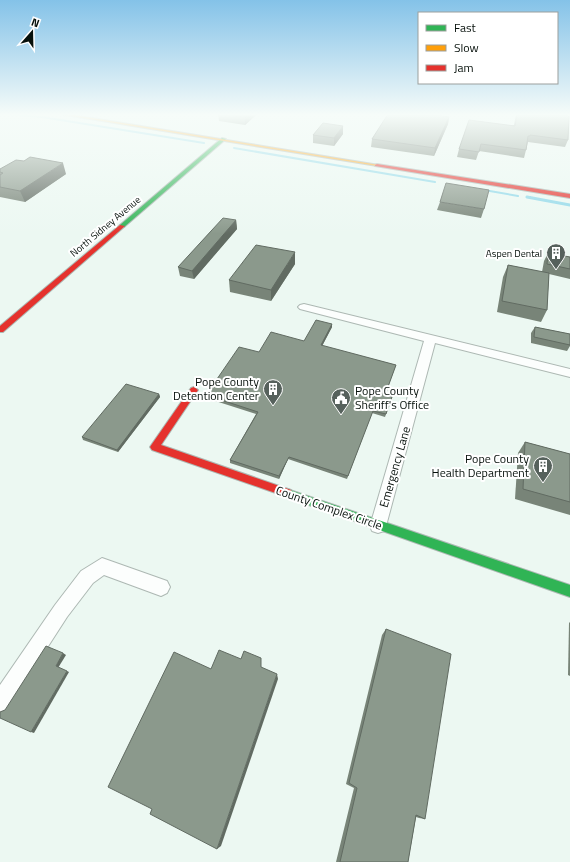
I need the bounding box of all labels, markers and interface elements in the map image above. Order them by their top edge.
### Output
north arrow [12,12,52,52]
legend [418,12,558,84]
text: N [29,14,42,31]
text: Fast [454,18,477,37]
text: Slow [454,38,479,57]
text: Jam [454,58,474,77]
street label: North Sidney Avenue [67,192,144,260]
building icon: Aspen Dental [545,242,567,270]
place label: Aspen Dental [486,246,542,261]
place label: Pope County Detention Center [173,372,259,405]
building icon: Pope County Detention Center [262,378,284,406]
place label: Pope County Sheriff's Office [355,381,429,414]
public building icon: Pope County Sheriff's Office [330,387,352,415]
street label: Emergency Lane [374,424,415,510]
place label: Pope County Health Department [432,449,530,482]
building icon: Pope County Health Department [532,455,554,483]
street label: County Complex Circle [273,480,385,535]

